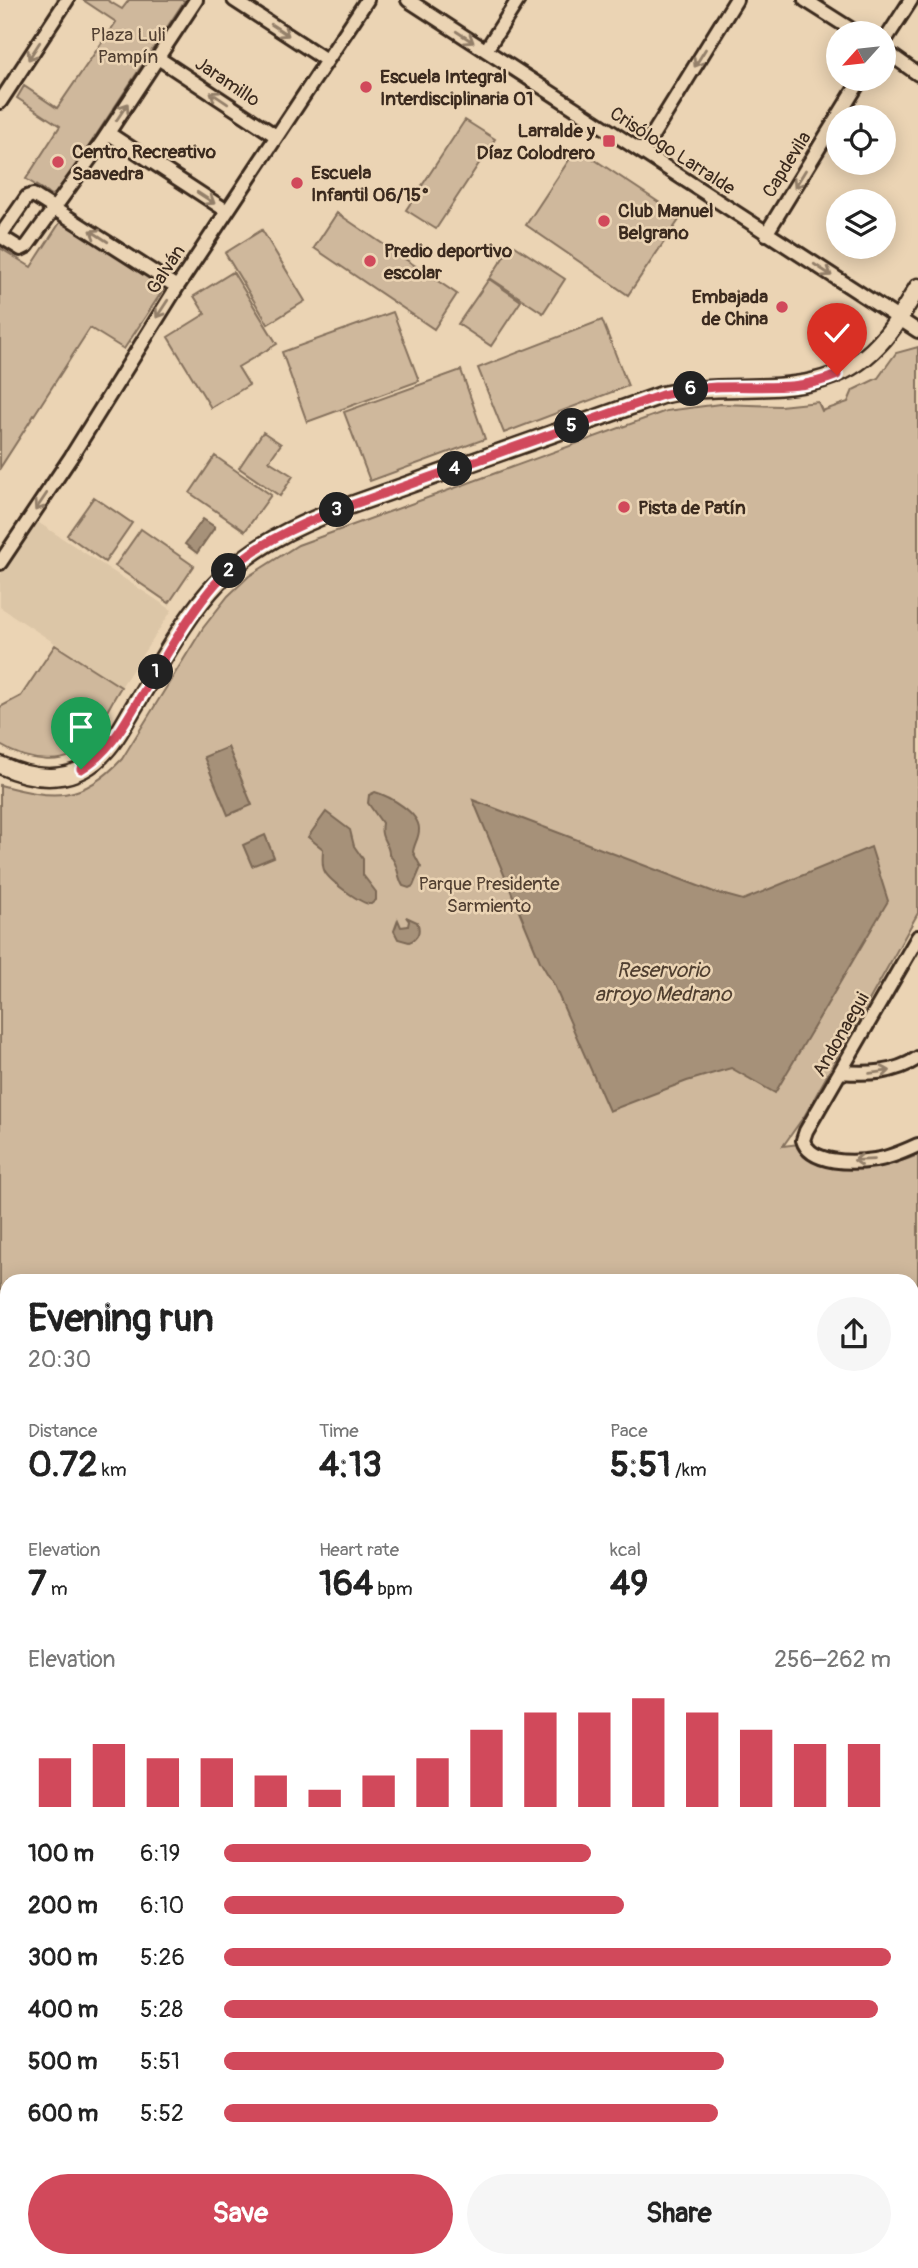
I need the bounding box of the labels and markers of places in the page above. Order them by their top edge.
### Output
place label: Escuela Integral Interdisciplinaria 01 [380,65,533,111]
marker: Escuela Integral Interdisciplinaria 01 [358,79,374,95]
place label: Larralde y Díaz Colodrero [477,119,596,165]
marker: Larralde y Díaz Colodrero [601,133,617,149]
place label: Centro Recreativo Saavedra [72,140,217,186]
marker: Centro Recreativo Saavedra [50,154,66,170]
place label: Escuela Infantil 06/15° [311,161,429,207]
marker: Escuela Infantil 06/15° [289,175,305,191]
place label: Club Manuel Belgrano [618,199,713,245]
marker: Club Manuel Belgrano [596,213,612,229]
place label: Predio deportivo escolar [383,239,513,285]
marker: Predio deportivo escolar [362,253,378,269]
place label: Embajada de China [692,285,768,331]
marker: Embajada de China [774,299,790,315]
pin [807,303,867,375]
pin: 6 [674,372,708,406]
pin: 5 [554,408,590,444]
pin: 4 [438,452,472,486]
pin: 3 [320,492,354,528]
place label: Pista de Patín [638,496,746,520]
marker: Pista de Patín [616,499,632,515]
pin: 2 [212,554,246,588]
pin: 1 [138,654,174,690]
pin [51,697,111,769]

